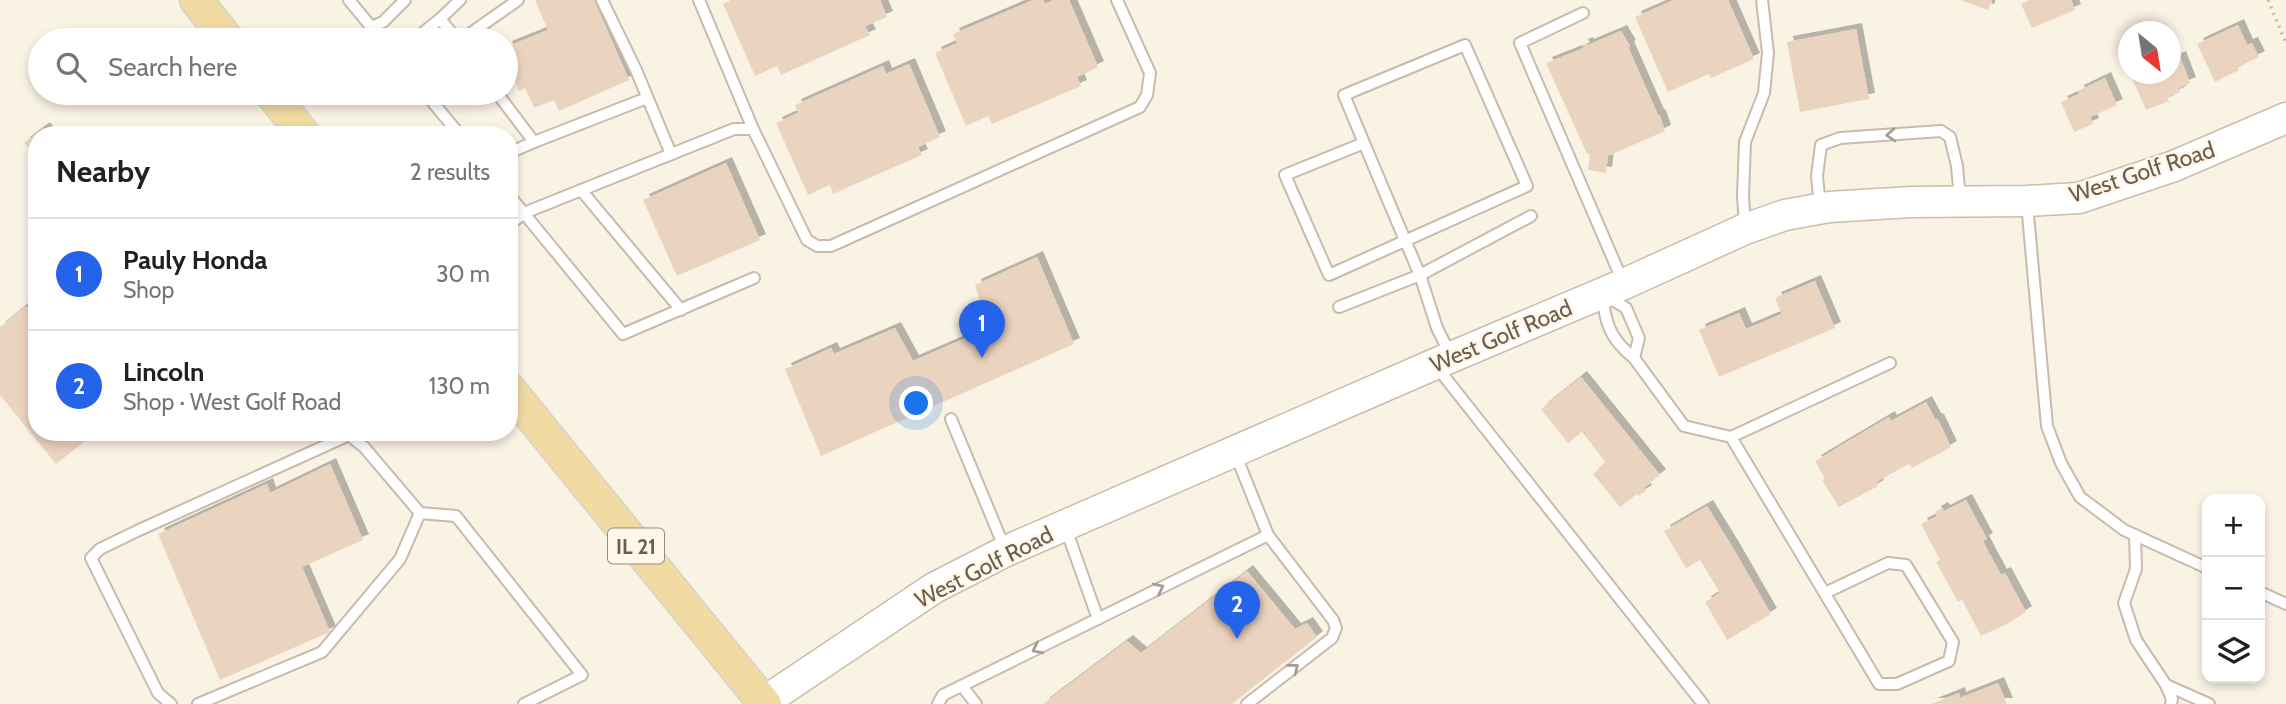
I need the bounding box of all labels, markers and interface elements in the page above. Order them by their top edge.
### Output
north arrow [2118,21,2181,84]
search box [28,28,518,105]
icon: search [52,48,90,86]
text: Search here [108,51,237,83]
one-way arrow [1885,127,1896,142]
street label: West Golf Road [2066,135,2218,209]
text: Nearby [56,153,150,190]
text: 2 results [410,158,490,186]
text: Pauly Honda [123,244,267,276]
text: 1 [75,260,83,288]
text: 30 m [436,260,490,288]
text: Shop [123,276,174,304]
street label: West Golf Road [1426,294,1576,378]
pin: 1 [959,300,1005,358]
text: Lincoln [123,356,204,388]
text: 2 [73,372,85,400]
text: 130 m [429,372,490,400]
your location [899,386,933,420]
text: Shop · West Golf Road [123,388,341,416]
map controls [2202,494,2265,683]
button: + [2202,494,2265,557]
street label: West Golf Road [910,520,1058,614]
road number: IL 21 [608,528,664,564]
button: − [2202,557,2265,620]
pin: 2 [1214,581,1260,639]
one-way arrow [1152,583,1164,597]
button: layers [2202,620,2265,683]
one-way arrow [1032,640,1044,654]
one-way arrow [1286,663,1298,676]

